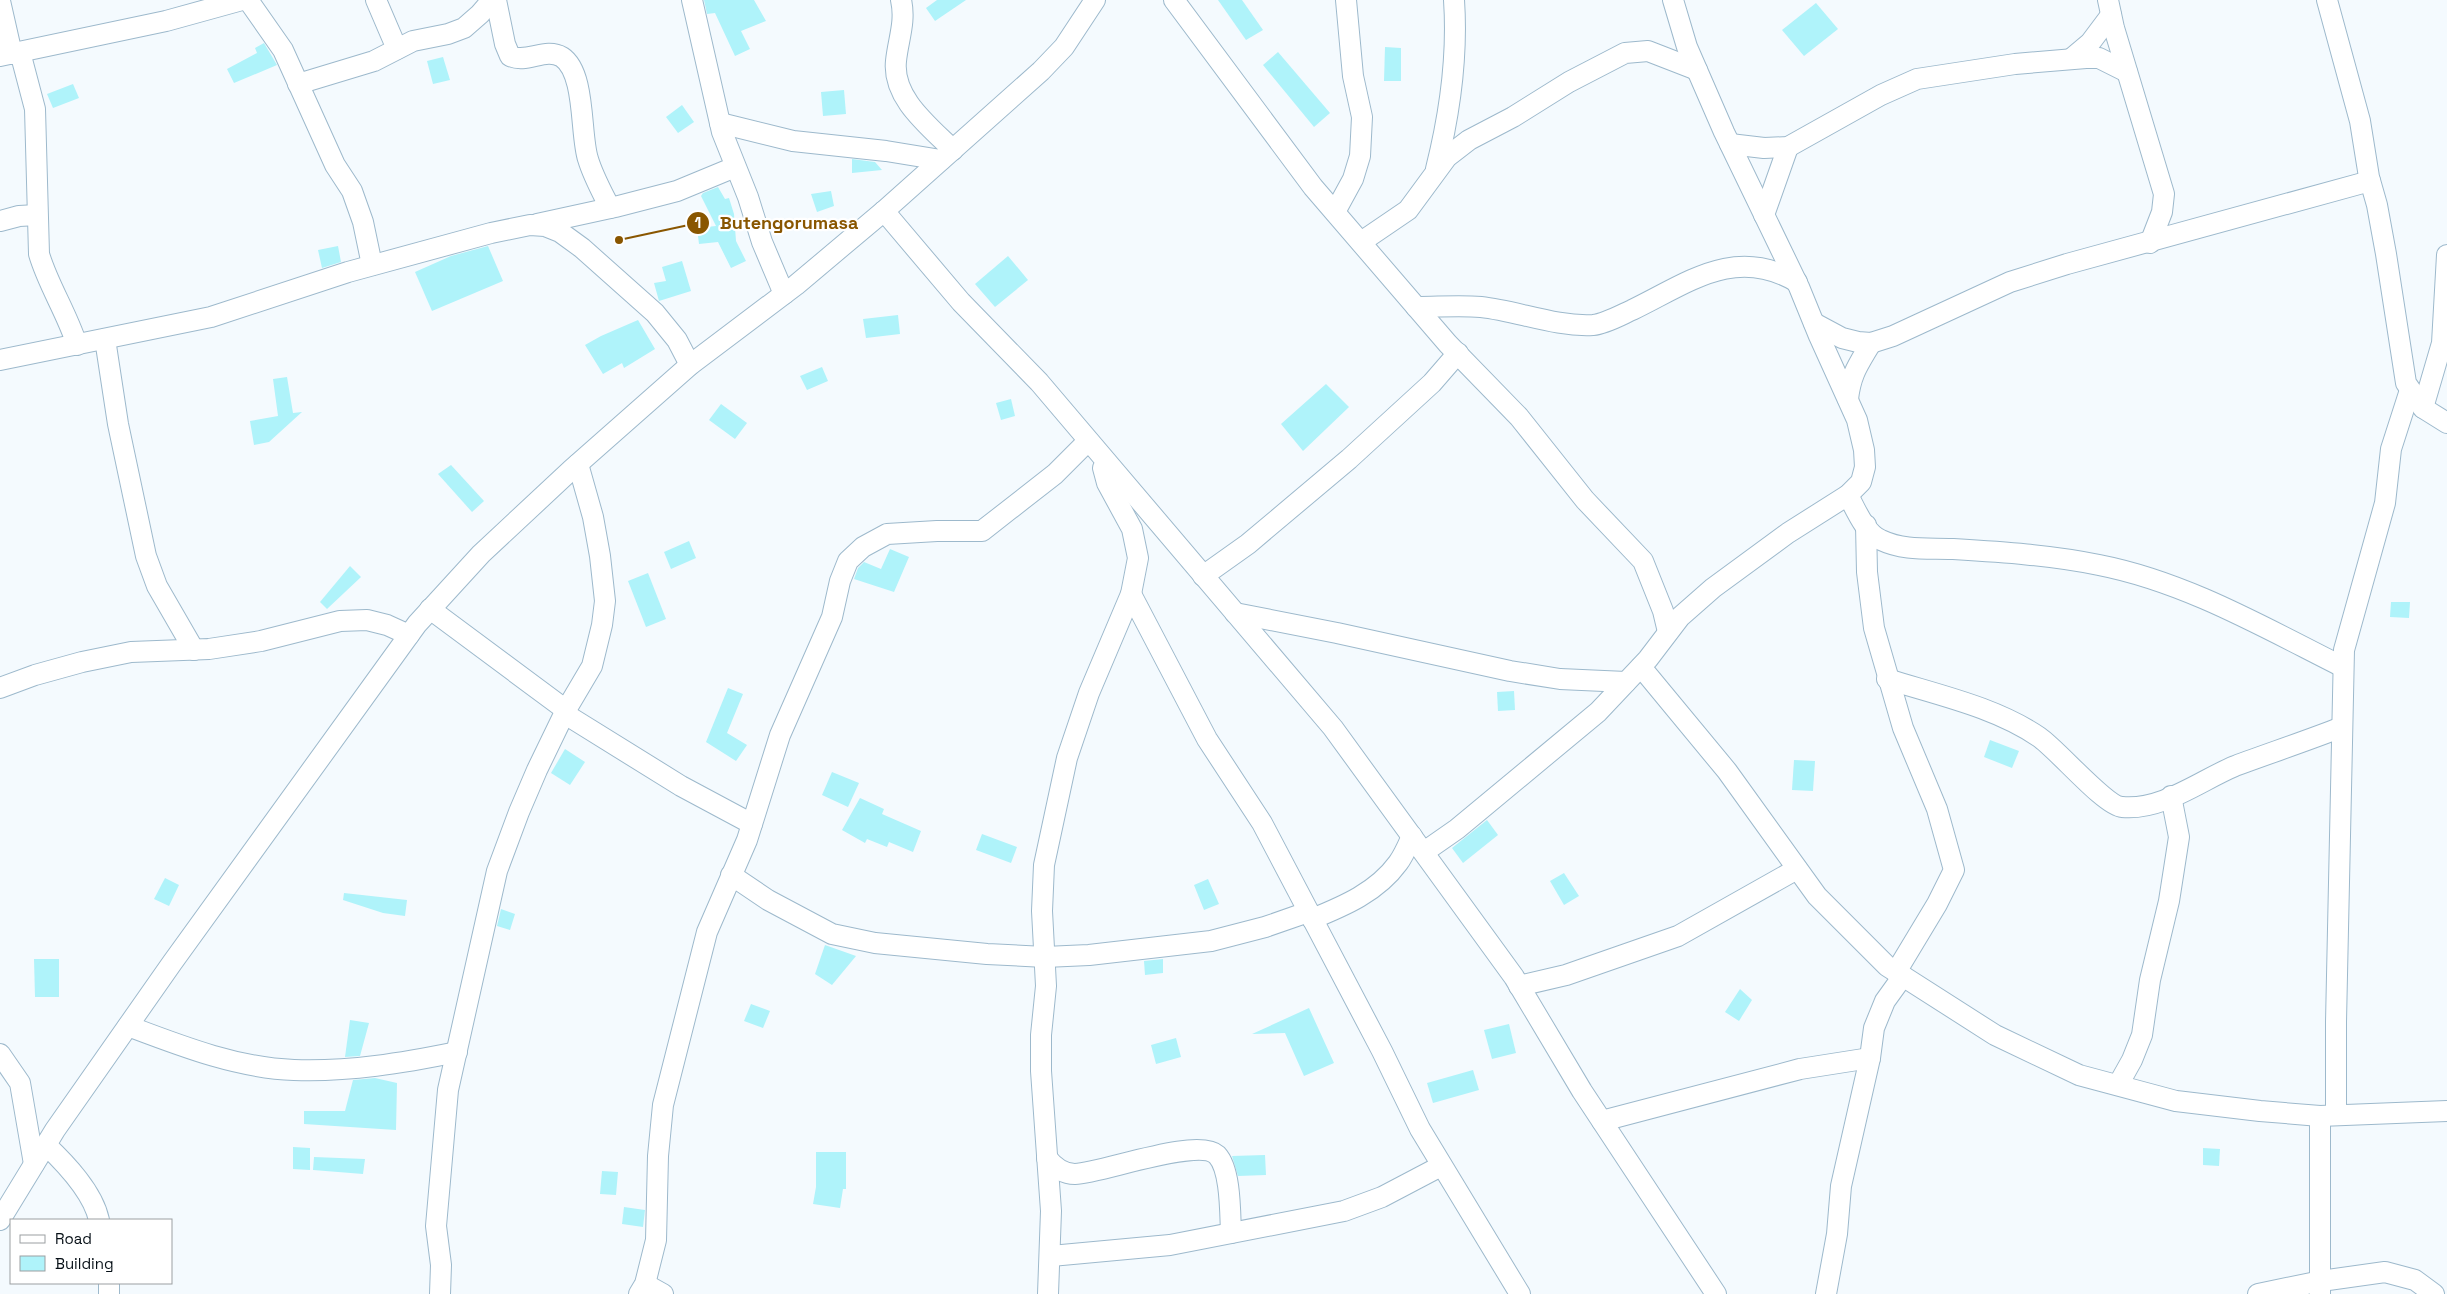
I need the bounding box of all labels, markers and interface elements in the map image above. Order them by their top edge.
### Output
callout: Butengorumasa [685,206,869,239]
text: Butengorumasa [720,211,859,234]
text: 1 [695,213,701,232]
legend [10,1219,172,1284]
text: Road [55,1229,92,1248]
text: Building [55,1254,114,1273]

